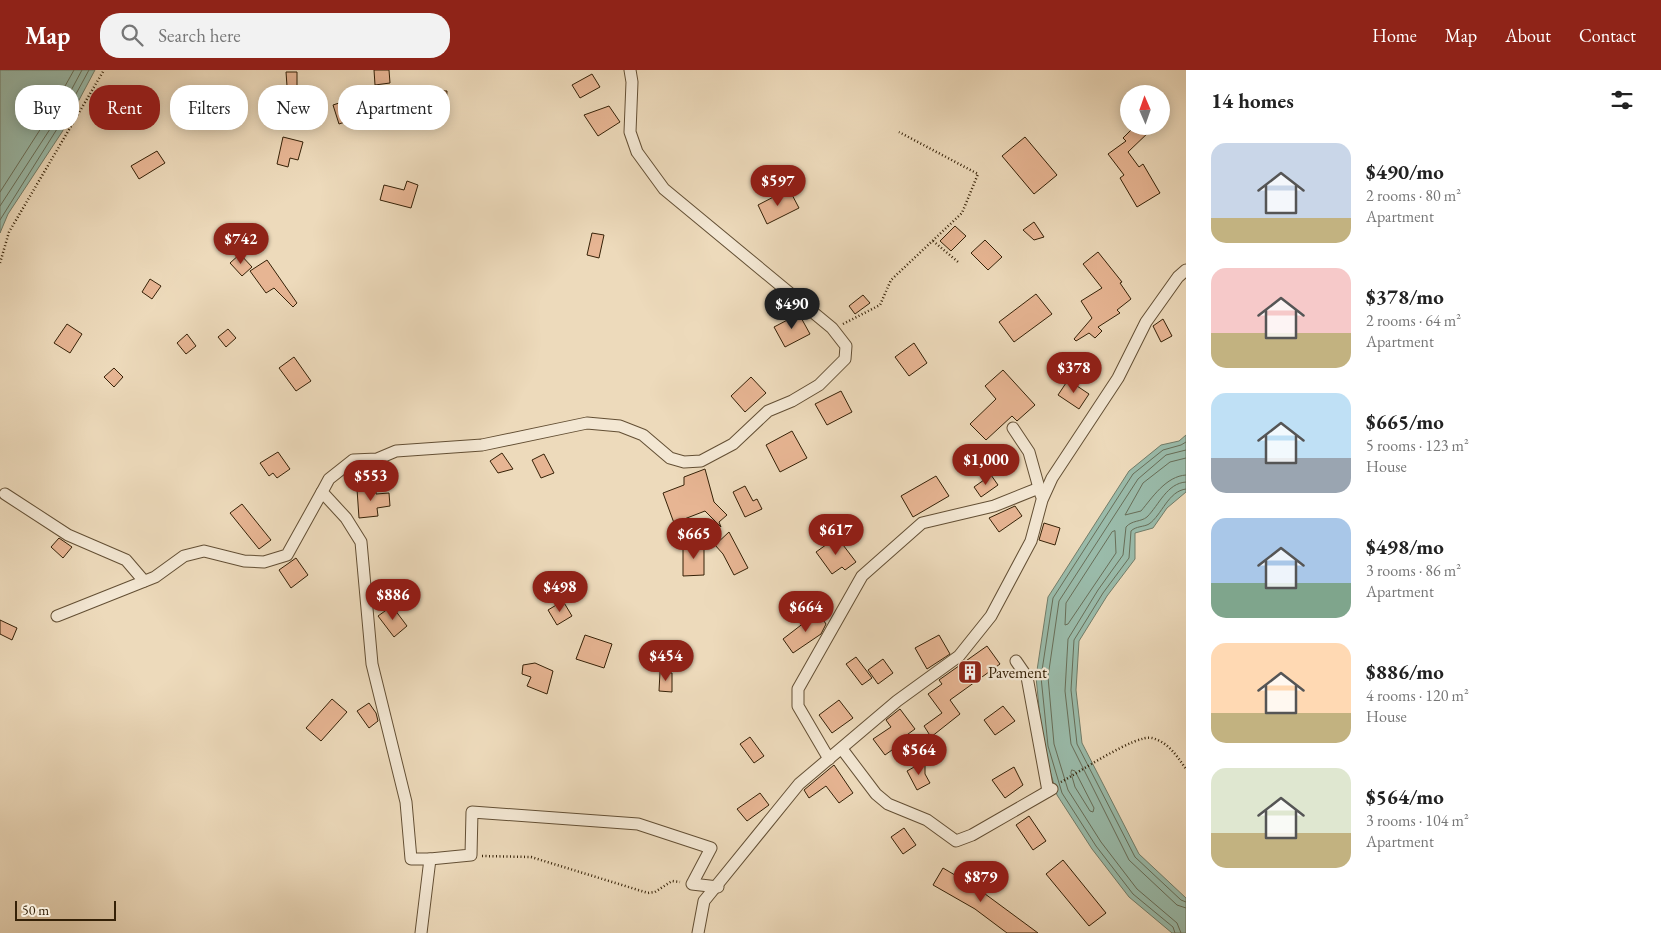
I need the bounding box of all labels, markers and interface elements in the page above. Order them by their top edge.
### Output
search box [100,13,450,58]
text: Map [25,20,70,51]
icon: search [118,21,146,49]
text: Search here [158,23,241,48]
text: Home [1372,24,1417,47]
text: Map [1445,24,1477,47]
text: About [1505,24,1551,47]
text: Contact [1579,24,1636,47]
chip: Buy [15,85,79,130]
chip: Rent [89,85,160,130]
chip: Filters [170,85,248,130]
chip: New [258,85,328,130]
chip: Apartment [338,85,450,130]
north arrow [1120,85,1170,135]
map controls [1120,85,1170,135]
icon: filters [1608,86,1636,114]
text: 14 homes [1211,87,1294,114]
text: $490/mo [1366,158,1444,185]
icon: home [1251,163,1311,223]
pin: $597 [748,164,808,207]
text: $597 [762,170,794,191]
text: 2 rooms · 80 m² [1366,185,1461,206]
text: Apartment [1366,206,1434,227]
pin: $742 [211,222,271,265]
text: $742 [225,228,257,249]
text: $378/mo [1366,283,1444,310]
pin: $490 [762,288,822,330]
icon: home [1251,288,1311,348]
text: $490 [776,293,808,314]
text: 2 rooms · 64 m² [1366,310,1461,331]
text: Apartment [1366,331,1434,352]
pin: $378 [1044,352,1104,394]
text: $378 [1058,357,1090,378]
text: $665/mo [1366,408,1444,435]
icon: home [1251,413,1311,473]
text: 5 rooms · 123 m² [1366,435,1469,456]
pin: $1,000 [945,444,1027,486]
text: $1,000 [963,449,1009,470]
text: House [1366,456,1407,477]
pin: $553 [341,460,401,502]
text: $553 [355,465,387,486]
pin: $617 [806,514,866,556]
pin: $665 [664,518,724,560]
text: $617 [820,519,852,540]
text: $665 [678,523,710,544]
text: $498/mo [1366,533,1444,560]
icon: home [1251,538,1311,598]
text: 3 rooms · 86 m² [1366,560,1461,581]
pin: $498 [530,570,590,613]
text: $498 [544,576,576,597]
pin: $886 [363,578,423,621]
text: Apartment [1366,581,1434,602]
text: $886 [377,584,409,605]
pin: $664 [776,590,836,633]
text: $664 [790,596,822,617]
pin: $454 [636,640,696,682]
text: $454 [650,645,682,666]
text: $886/mo [1366,658,1444,685]
building icon: Pavement [957,659,983,685]
place label: Pavement [988,662,1047,683]
icon: home [1251,663,1311,723]
text: 4 rooms · 120 m² [1366,685,1469,706]
text: House [1366,706,1407,727]
pin: $564 [889,734,949,776]
text: $564 [903,739,935,760]
text: $564/mo [1366,783,1444,810]
icon: home [1251,788,1311,848]
text: 3 rooms · 104 m² [1366,810,1469,831]
text: Apartment [1366,831,1434,852]
pin: $879 [951,860,1011,903]
text: $879 [965,866,997,887]
scale bar [15,898,116,921]
text: 50 m [22,901,49,919]

